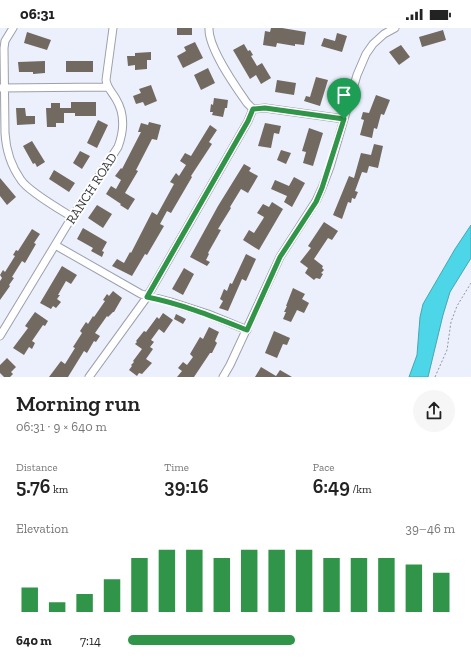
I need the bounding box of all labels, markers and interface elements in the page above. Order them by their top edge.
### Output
text: 06:31 [20,5,54,23]
pin [327,78,361,119]
icon: arrive [333,84,355,106]
street label: RANCH ROAD [63,150,120,227]
text: Morning run [16,390,140,417]
button: share [413,390,455,432]
text: 06:31 · 9 × 640 m [16,419,107,434]
text: Distance [16,461,58,474]
text: Time [164,461,189,474]
text: Pace [313,461,334,474]
text: 5.76 [16,474,51,498]
text: 39:16 [164,474,209,498]
text: 6:49 [313,474,350,498]
text: km [51,483,68,496]
text: /km [350,483,371,496]
text: Elevation [16,521,68,536]
text: 39–46 m [406,521,455,536]
text: 640 m [16,633,52,648]
text: 7:14 [80,633,101,648]

